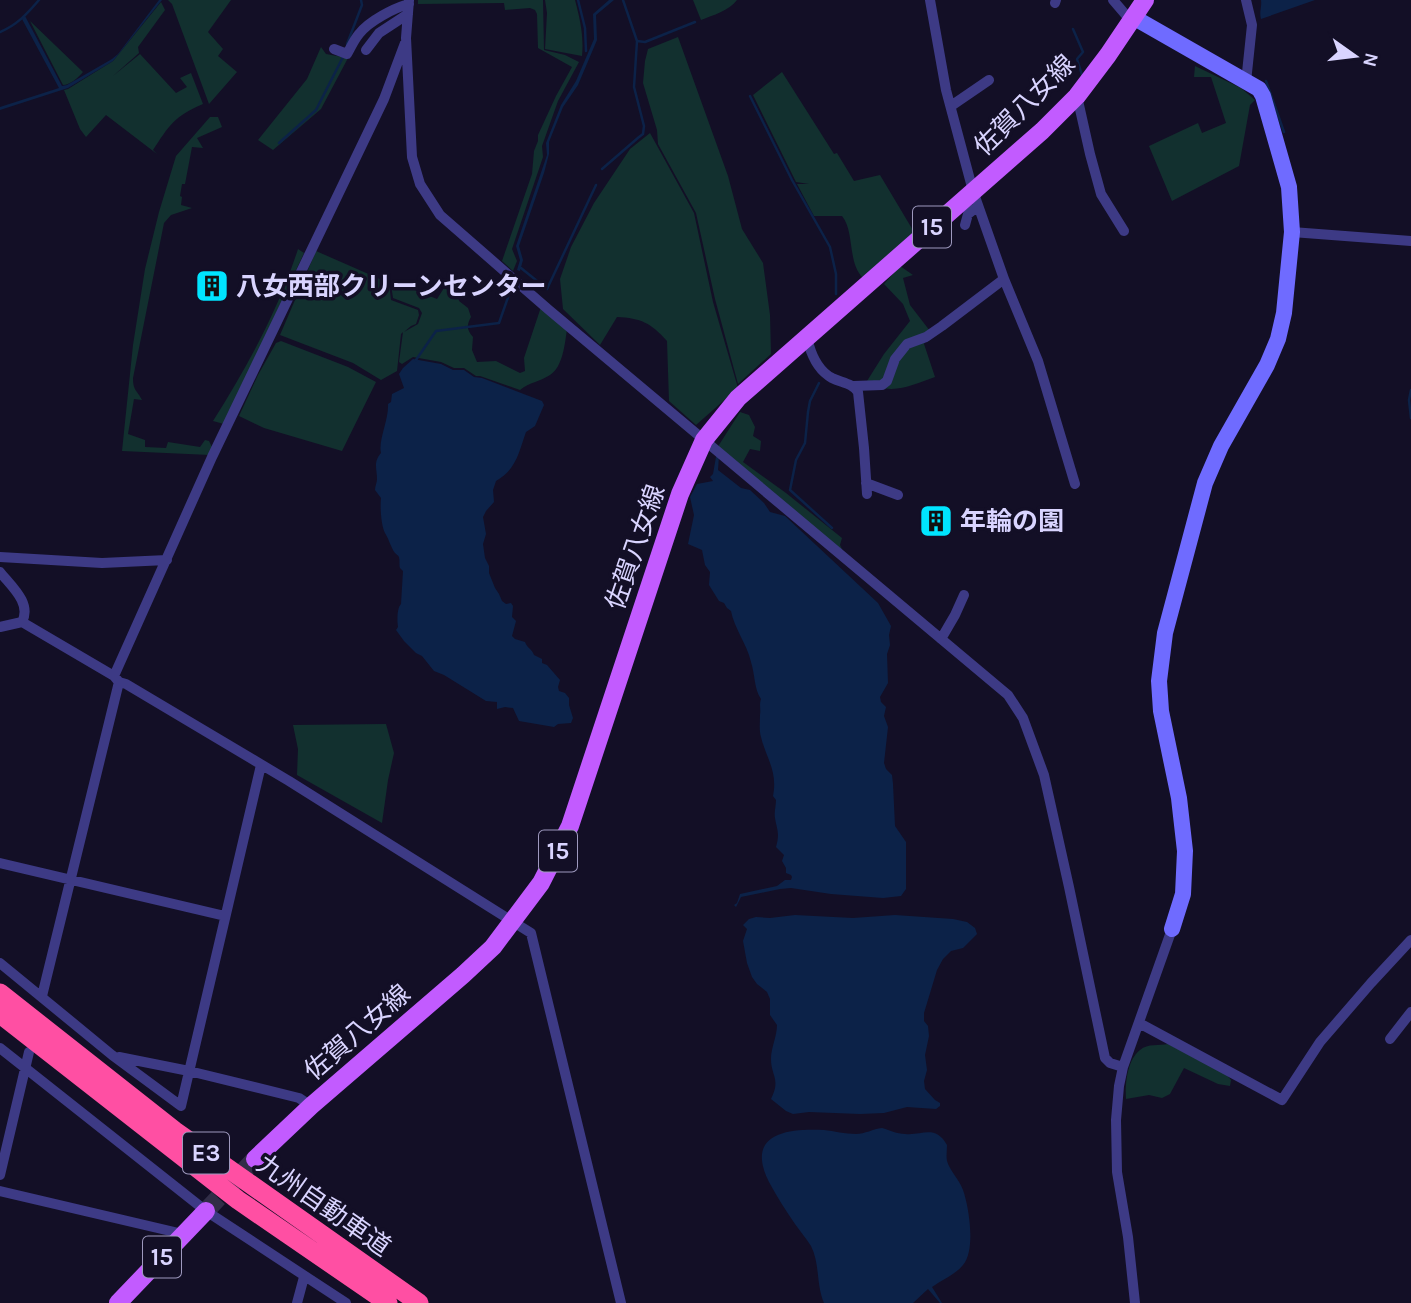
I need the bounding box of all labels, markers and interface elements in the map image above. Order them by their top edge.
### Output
north arrow [1320,21,1390,91]
street label: 佐賀八女線 [967,48,1081,162]
text: N [1358,51,1383,69]
road number: 15 [913,207,951,248]
building icon: 八女西部クリーンセンター [193,267,231,305]
place label: 八女西部クリーンセンター [236,271,547,302]
street label: 佐賀八女線 [600,481,671,614]
building icon: 年輪の園 [917,502,955,540]
place label: 年輪の園 [960,506,1064,537]
road number: 15 [539,830,577,872]
street label: 佐賀八女線 [298,978,417,1087]
road number: E3 [183,1133,229,1174]
street label: 九州自動車道 [251,1148,397,1263]
road number: 15 [143,1237,181,1278]

